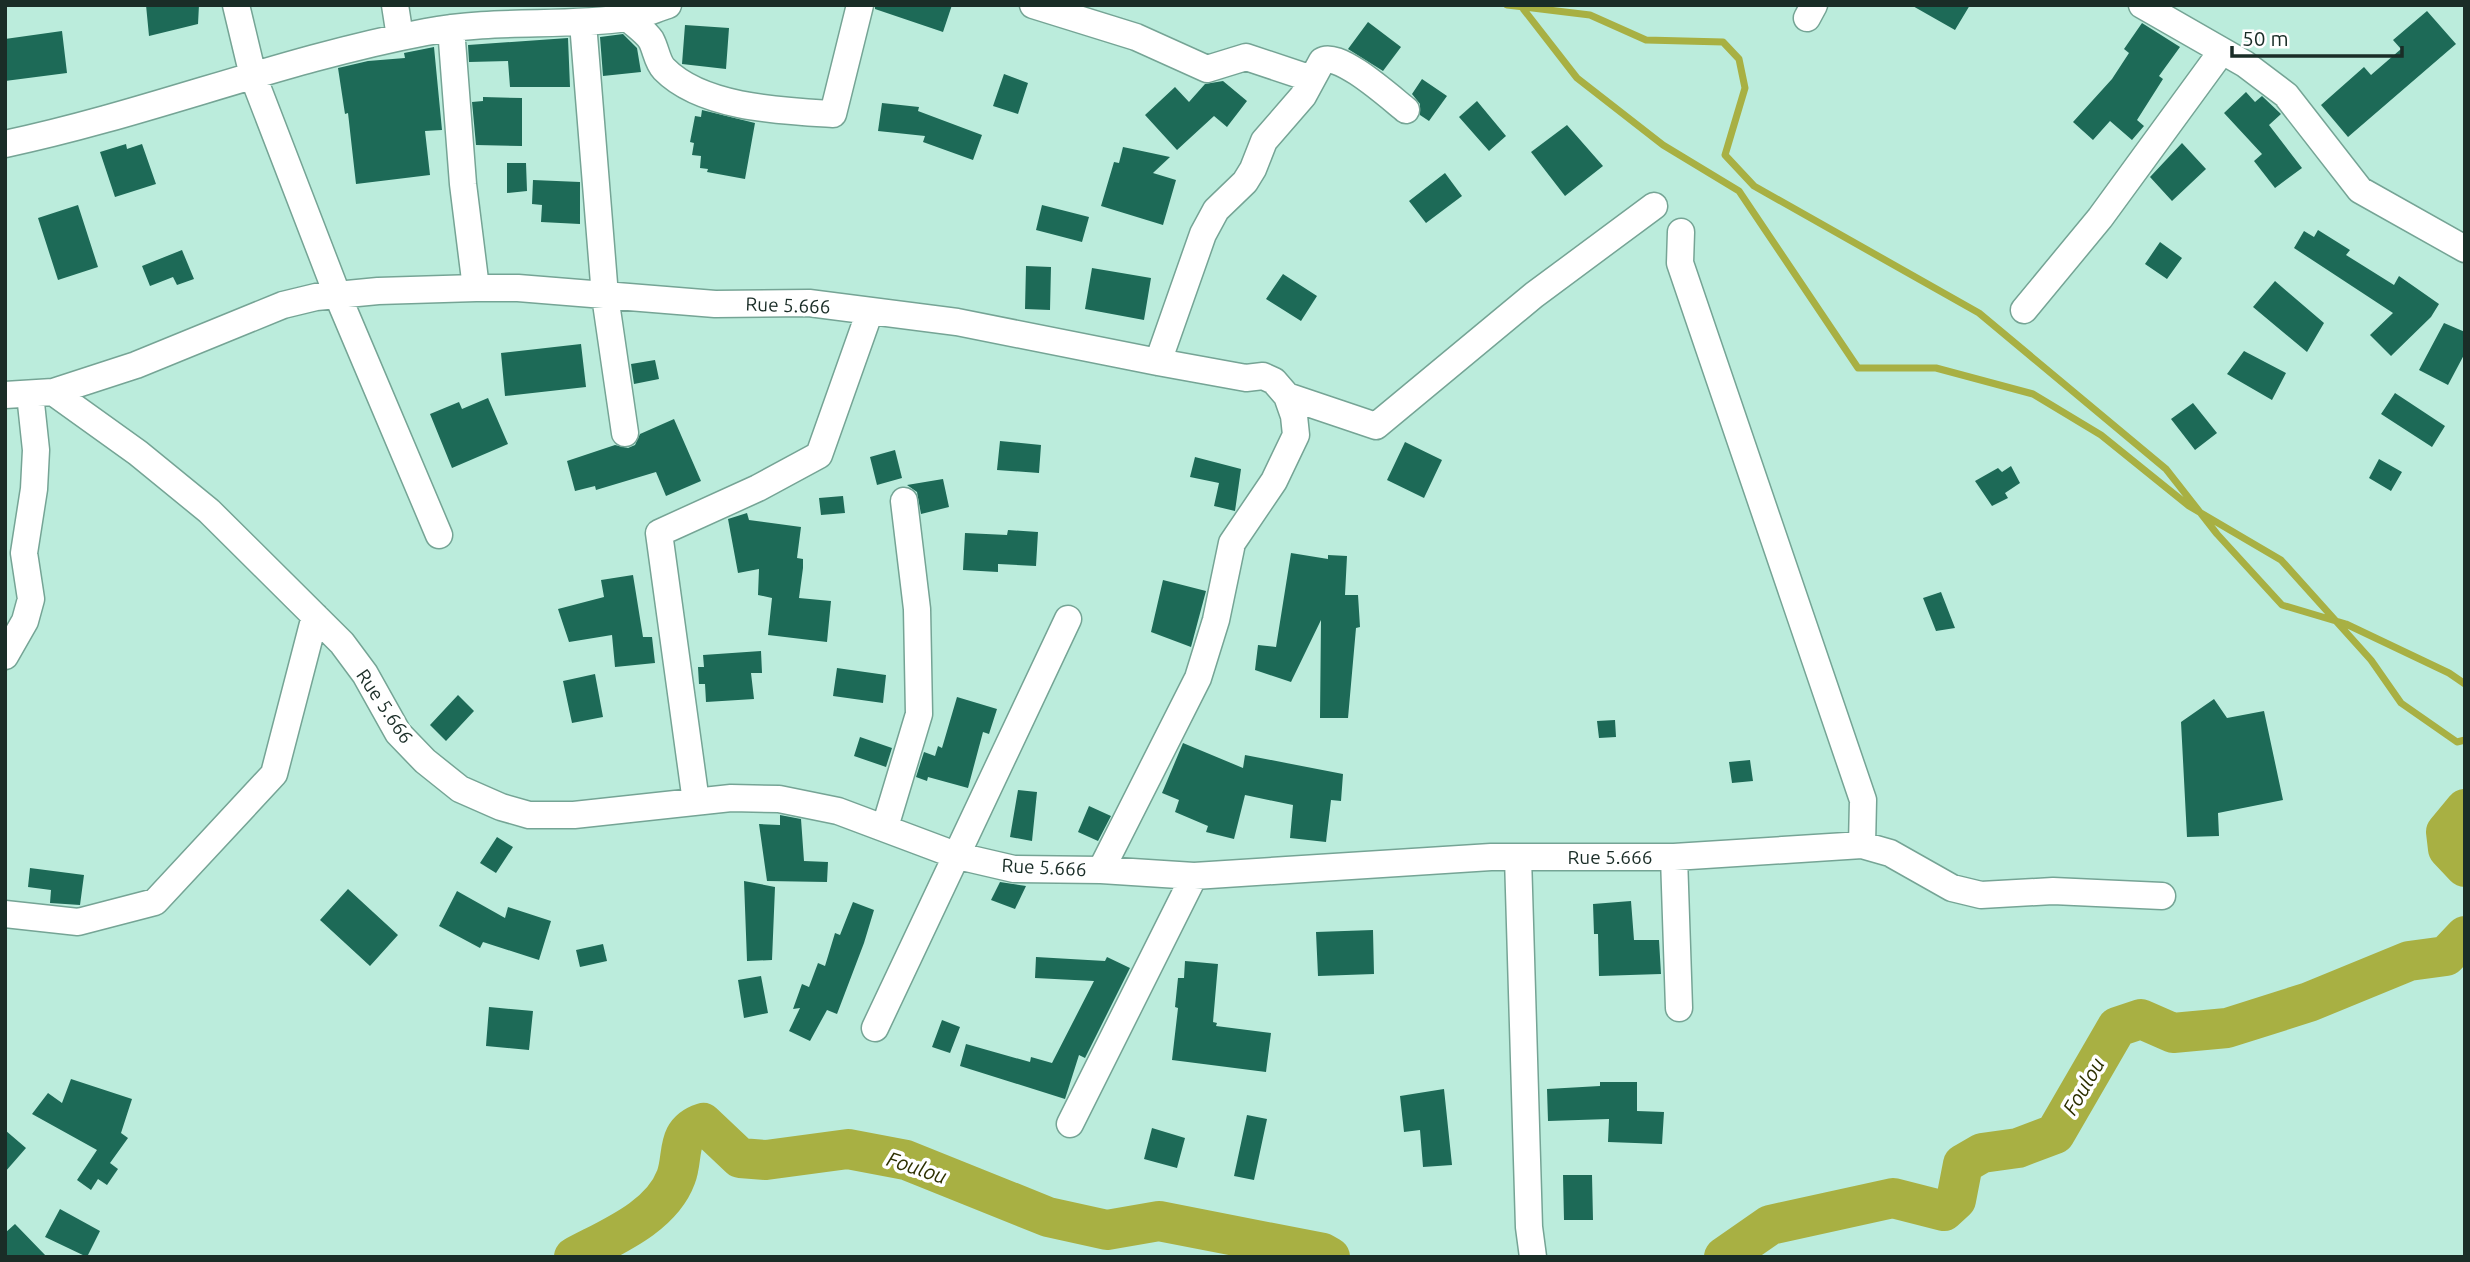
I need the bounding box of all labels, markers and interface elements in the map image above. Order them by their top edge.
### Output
scale bar [2232,14,2402,58]
text: 50 m [2242,26,2289,50]
street label: Rue 5.666 [745,293,831,317]
street label: Rue 5.666 [352,665,418,747]
street label: Rue 5.666 [1567,846,1653,868]
street label: Rue 5.666 [1001,854,1087,880]
water label: Foulou [2057,1053,2109,1119]
water label: Foulou [884,1146,950,1188]

